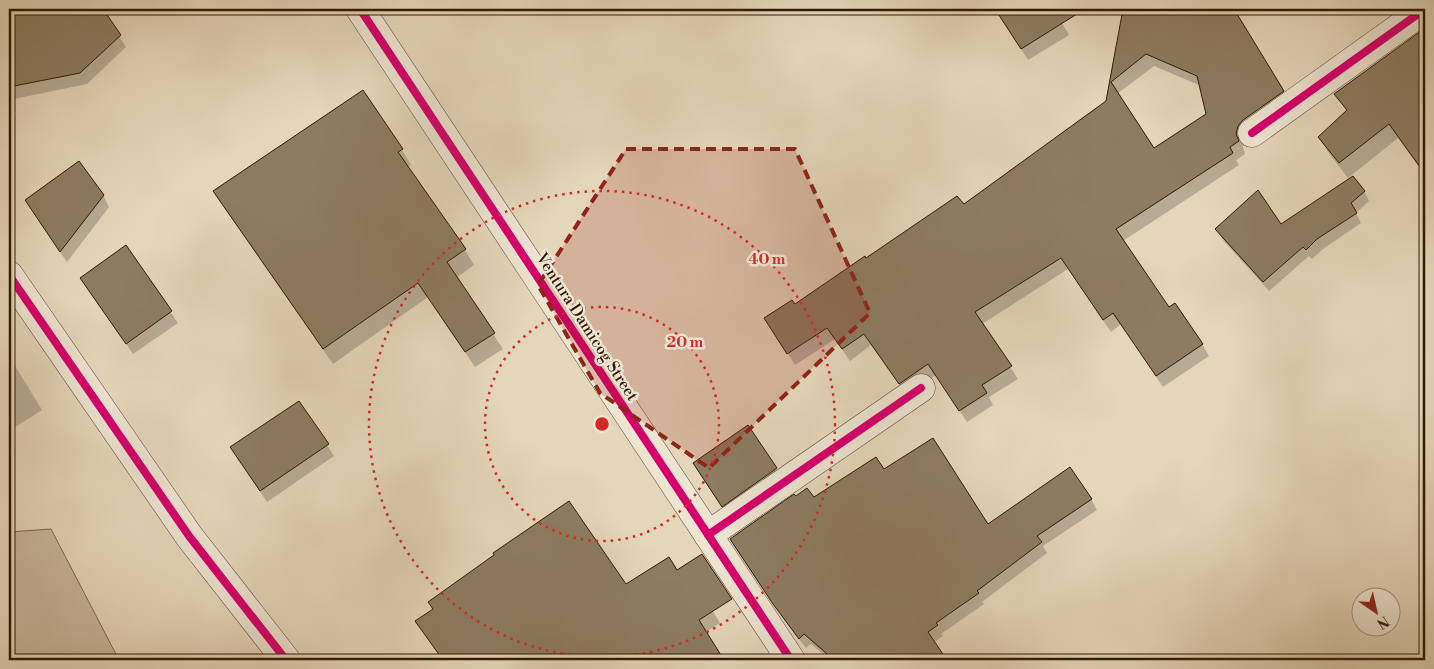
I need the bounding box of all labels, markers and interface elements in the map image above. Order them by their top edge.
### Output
street label: Ventura Damicog Street [531,248,643,405]
text: 40 m [748,250,786,269]
text: 20 m [667,333,704,352]
centre of rings [593,415,611,433]
north arrow [1352,586,1402,636]
text: N [1373,611,1392,633]

